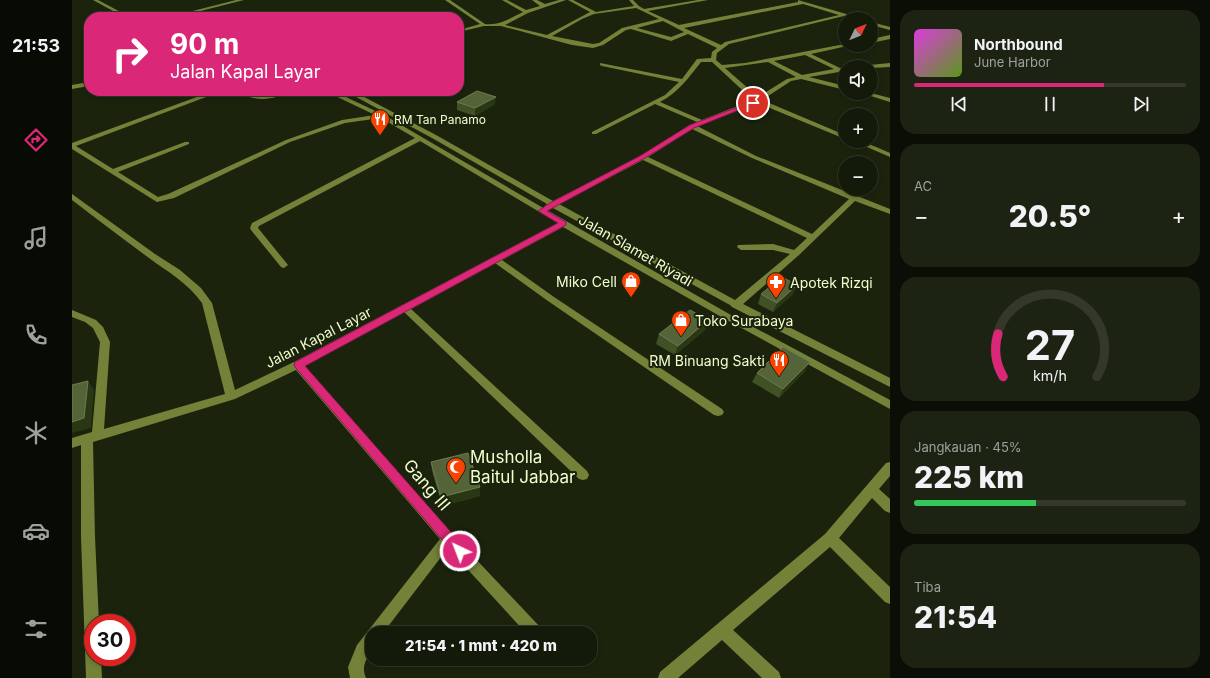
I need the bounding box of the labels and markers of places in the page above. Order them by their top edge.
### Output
pin [736,86,770,120]
restaurant icon: RM Tan Panamo [369,108,391,136]
place label: RM Tan Panamo [394,112,486,127]
shop icon: Miko Cell [620,270,642,298]
pharmacy icon: Apotek Rizqi [765,271,787,299]
place label: Miko Cell [556,273,617,290]
place label: Apotek Rizqi [790,274,873,291]
shop icon: Toko Surabaya [670,309,692,337]
place label: Toko Surabaya [695,312,793,329]
restaurant icon: RM Binuang Sakti [768,349,790,377]
place label: RM Binuang Sakti [649,352,765,369]
place label: Musholla Baitul Jabbar [470,447,576,487]
mosque icon: Musholla Baitul Jabbar [445,456,467,484]

